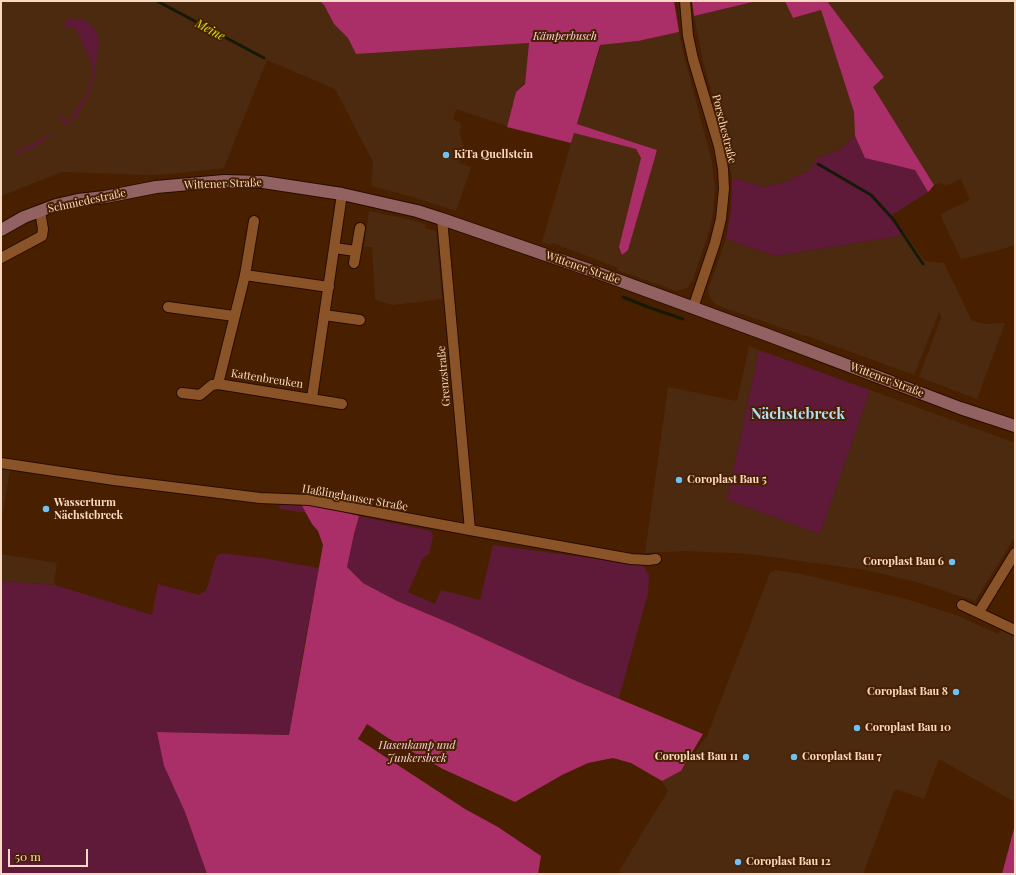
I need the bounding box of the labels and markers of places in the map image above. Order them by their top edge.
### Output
place label: KiTa Quellstein [454,148,533,162]
marker: KiTa Quellstein [441,150,451,160]
place label: Coroplast Bau 5 [687,473,767,487]
marker: Coroplast Bau 5 [674,475,684,485]
place label: Wasserturm Nächstebreck [54,496,123,522]
marker: Wasserturm Nächstebreck [41,504,51,514]
place label: Coroplast Bau 6 [863,555,944,569]
marker: Coroplast Bau 6 [947,557,957,567]
place label: Coroplast Bau 8 [867,685,948,699]
marker: Coroplast Bau 8 [951,687,961,697]
place label: Coroplast Bau 10 [865,721,951,735]
marker: Coroplast Bau 10 [852,723,862,733]
place label: Coroplast Bau 11 [655,750,738,764]
place label: Coroplast Bau 7 [802,750,882,764]
marker: Coroplast Bau 11 [741,752,751,762]
marker: Coroplast Bau 7 [789,752,799,762]
place label: Coroplast Bau 12 [746,855,831,869]
marker: Coroplast Bau 12 [733,857,743,867]

